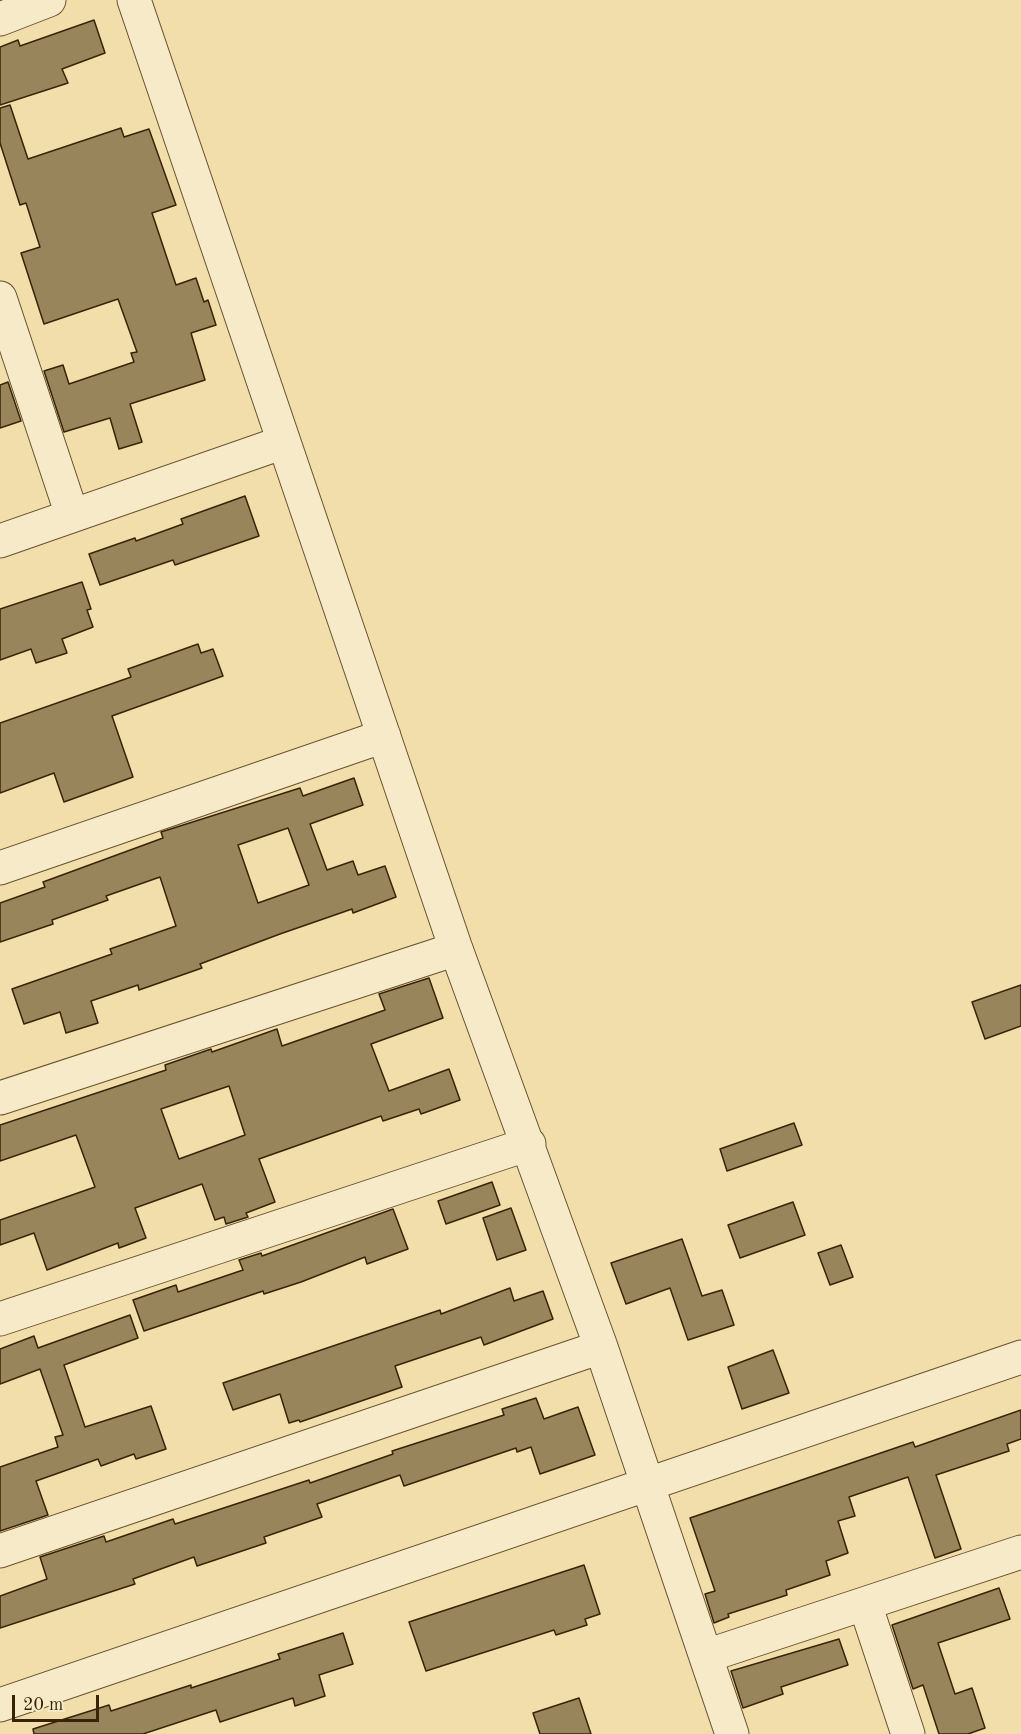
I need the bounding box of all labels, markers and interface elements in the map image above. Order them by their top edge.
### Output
scale bar [15,1683,102,1721]
text: 20 m [23,1696,63,1714]

